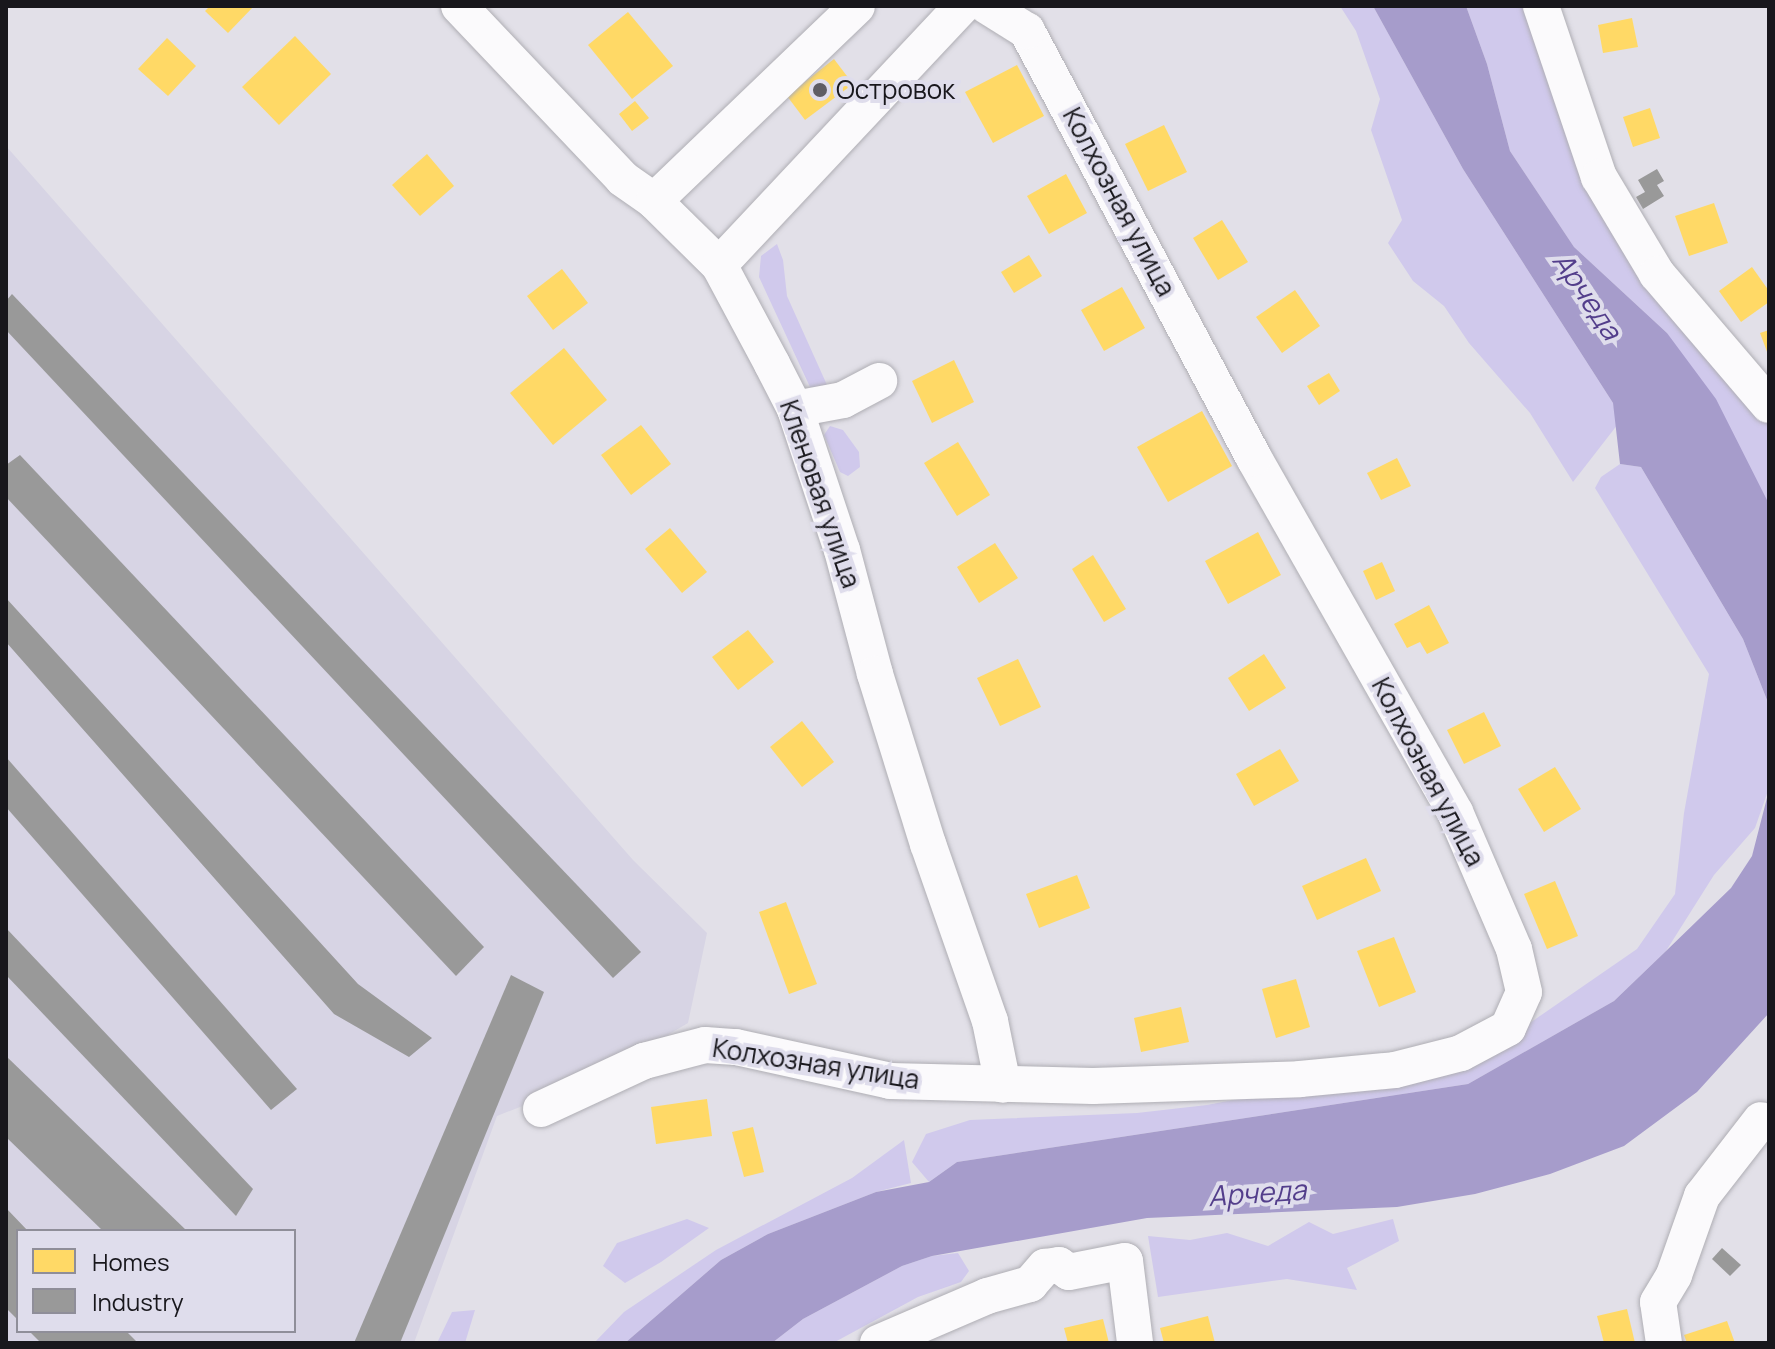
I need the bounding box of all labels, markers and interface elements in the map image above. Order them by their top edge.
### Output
place label: Островок [836,74,955,106]
marker: Островок [811,81,829,99]
street label: Колхозная улица [1056,102,1182,302]
water label: Арчеда [1547,245,1629,345]
street label: Кленовая улица [773,396,867,592]
street label: Колхозная улица [1365,672,1491,872]
street label: Колхозная улица [710,1032,922,1096]
water label: Арчеда [1207,1172,1307,1212]
legend [16,1229,296,1333]
text: Homes [92,1245,170,1278]
text: Industry [92,1285,184,1318]

